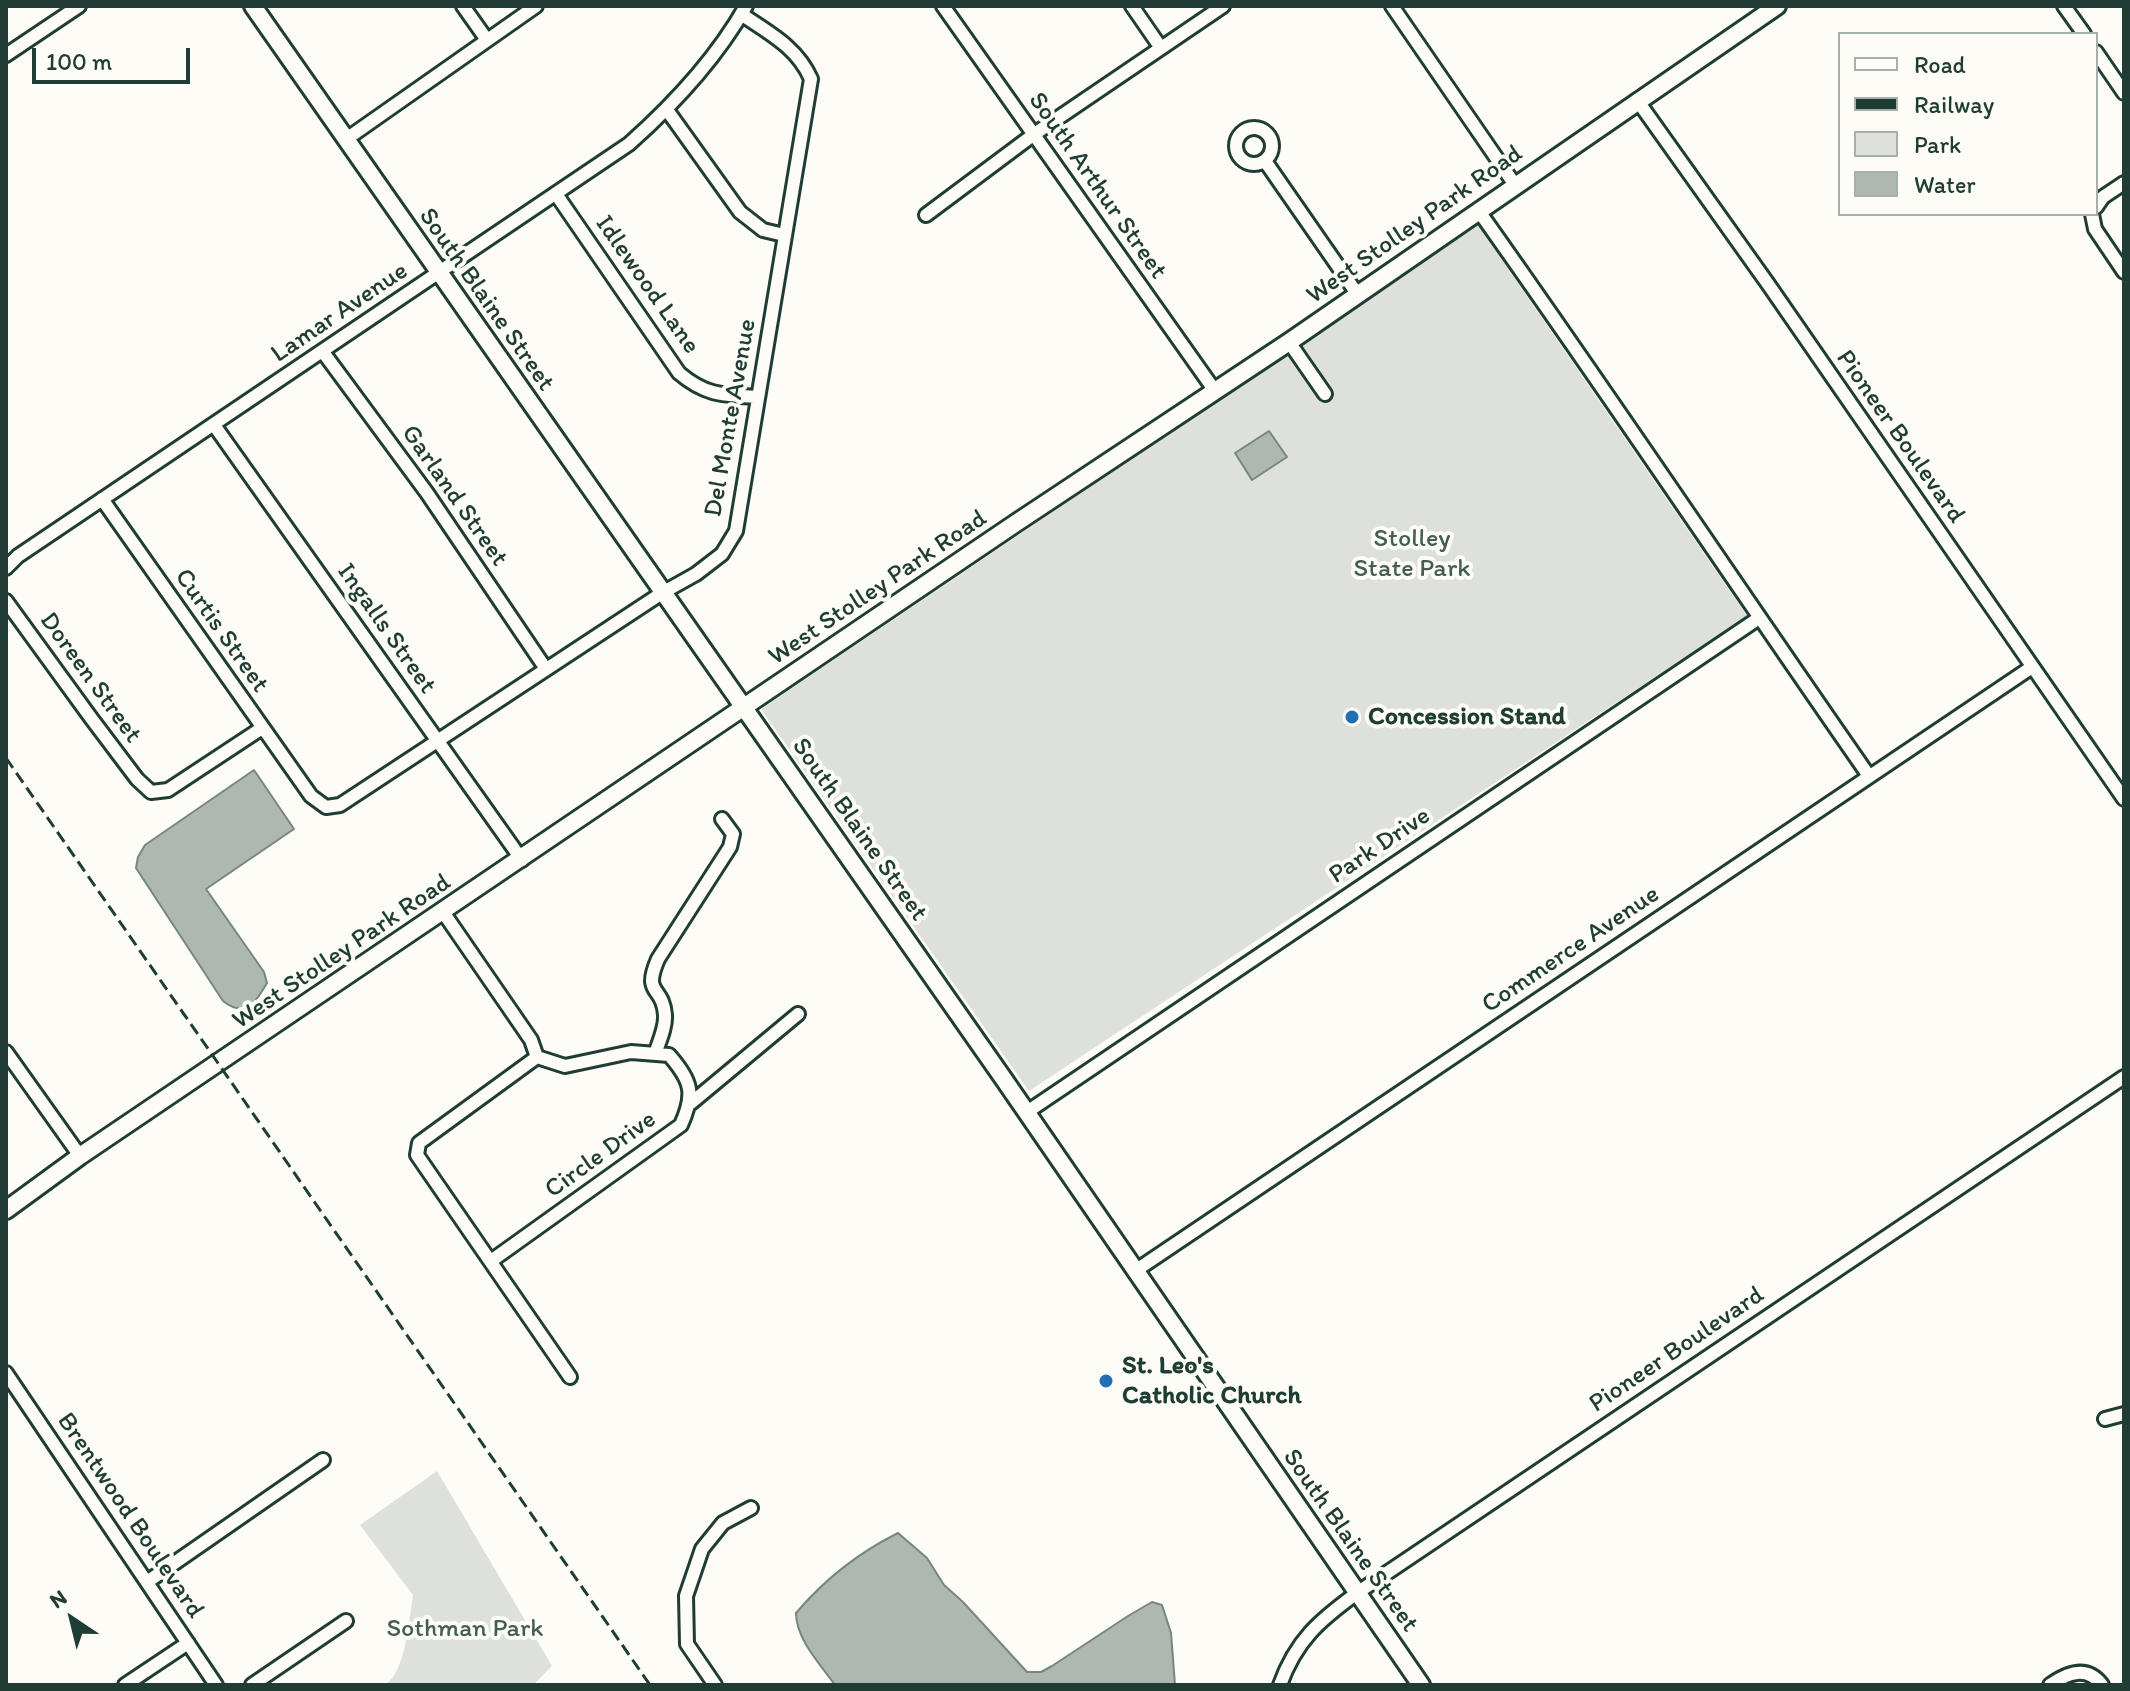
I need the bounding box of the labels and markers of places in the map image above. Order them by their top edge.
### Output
place label: Concession Stand [1368,701,1566,733]
marker: Concession Stand [1343,708,1361,726]
place label: St. Leo's Catholic Church [1122,1350,1301,1412]
marker: St. Leo's Catholic Church [1097,1372,1115,1390]

